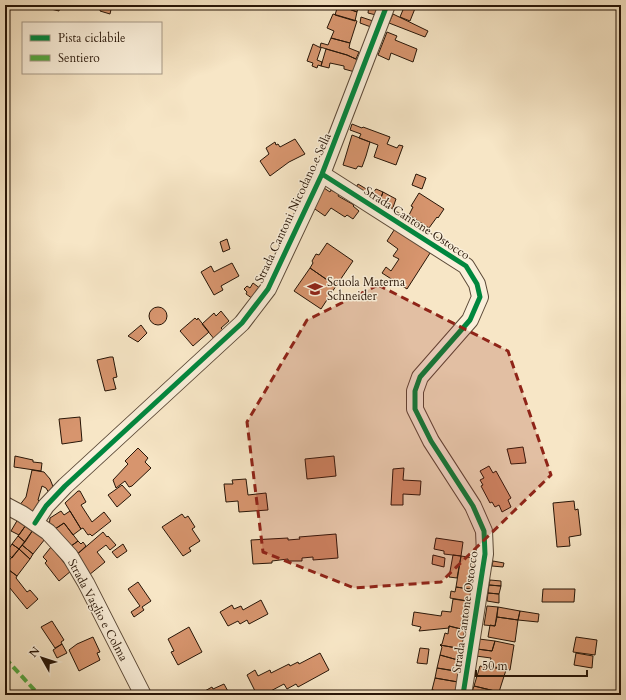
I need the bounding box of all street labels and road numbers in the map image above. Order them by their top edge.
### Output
street label: Strada Cantoni Nicodano e Sella [251,130,335,286]
street label: Strada Cantone Ostocco [361,183,473,264]
street label: Strada Cantone Ostocco [449,549,482,674]
street label: Strada Vaglio e Colma [64,556,132,665]

